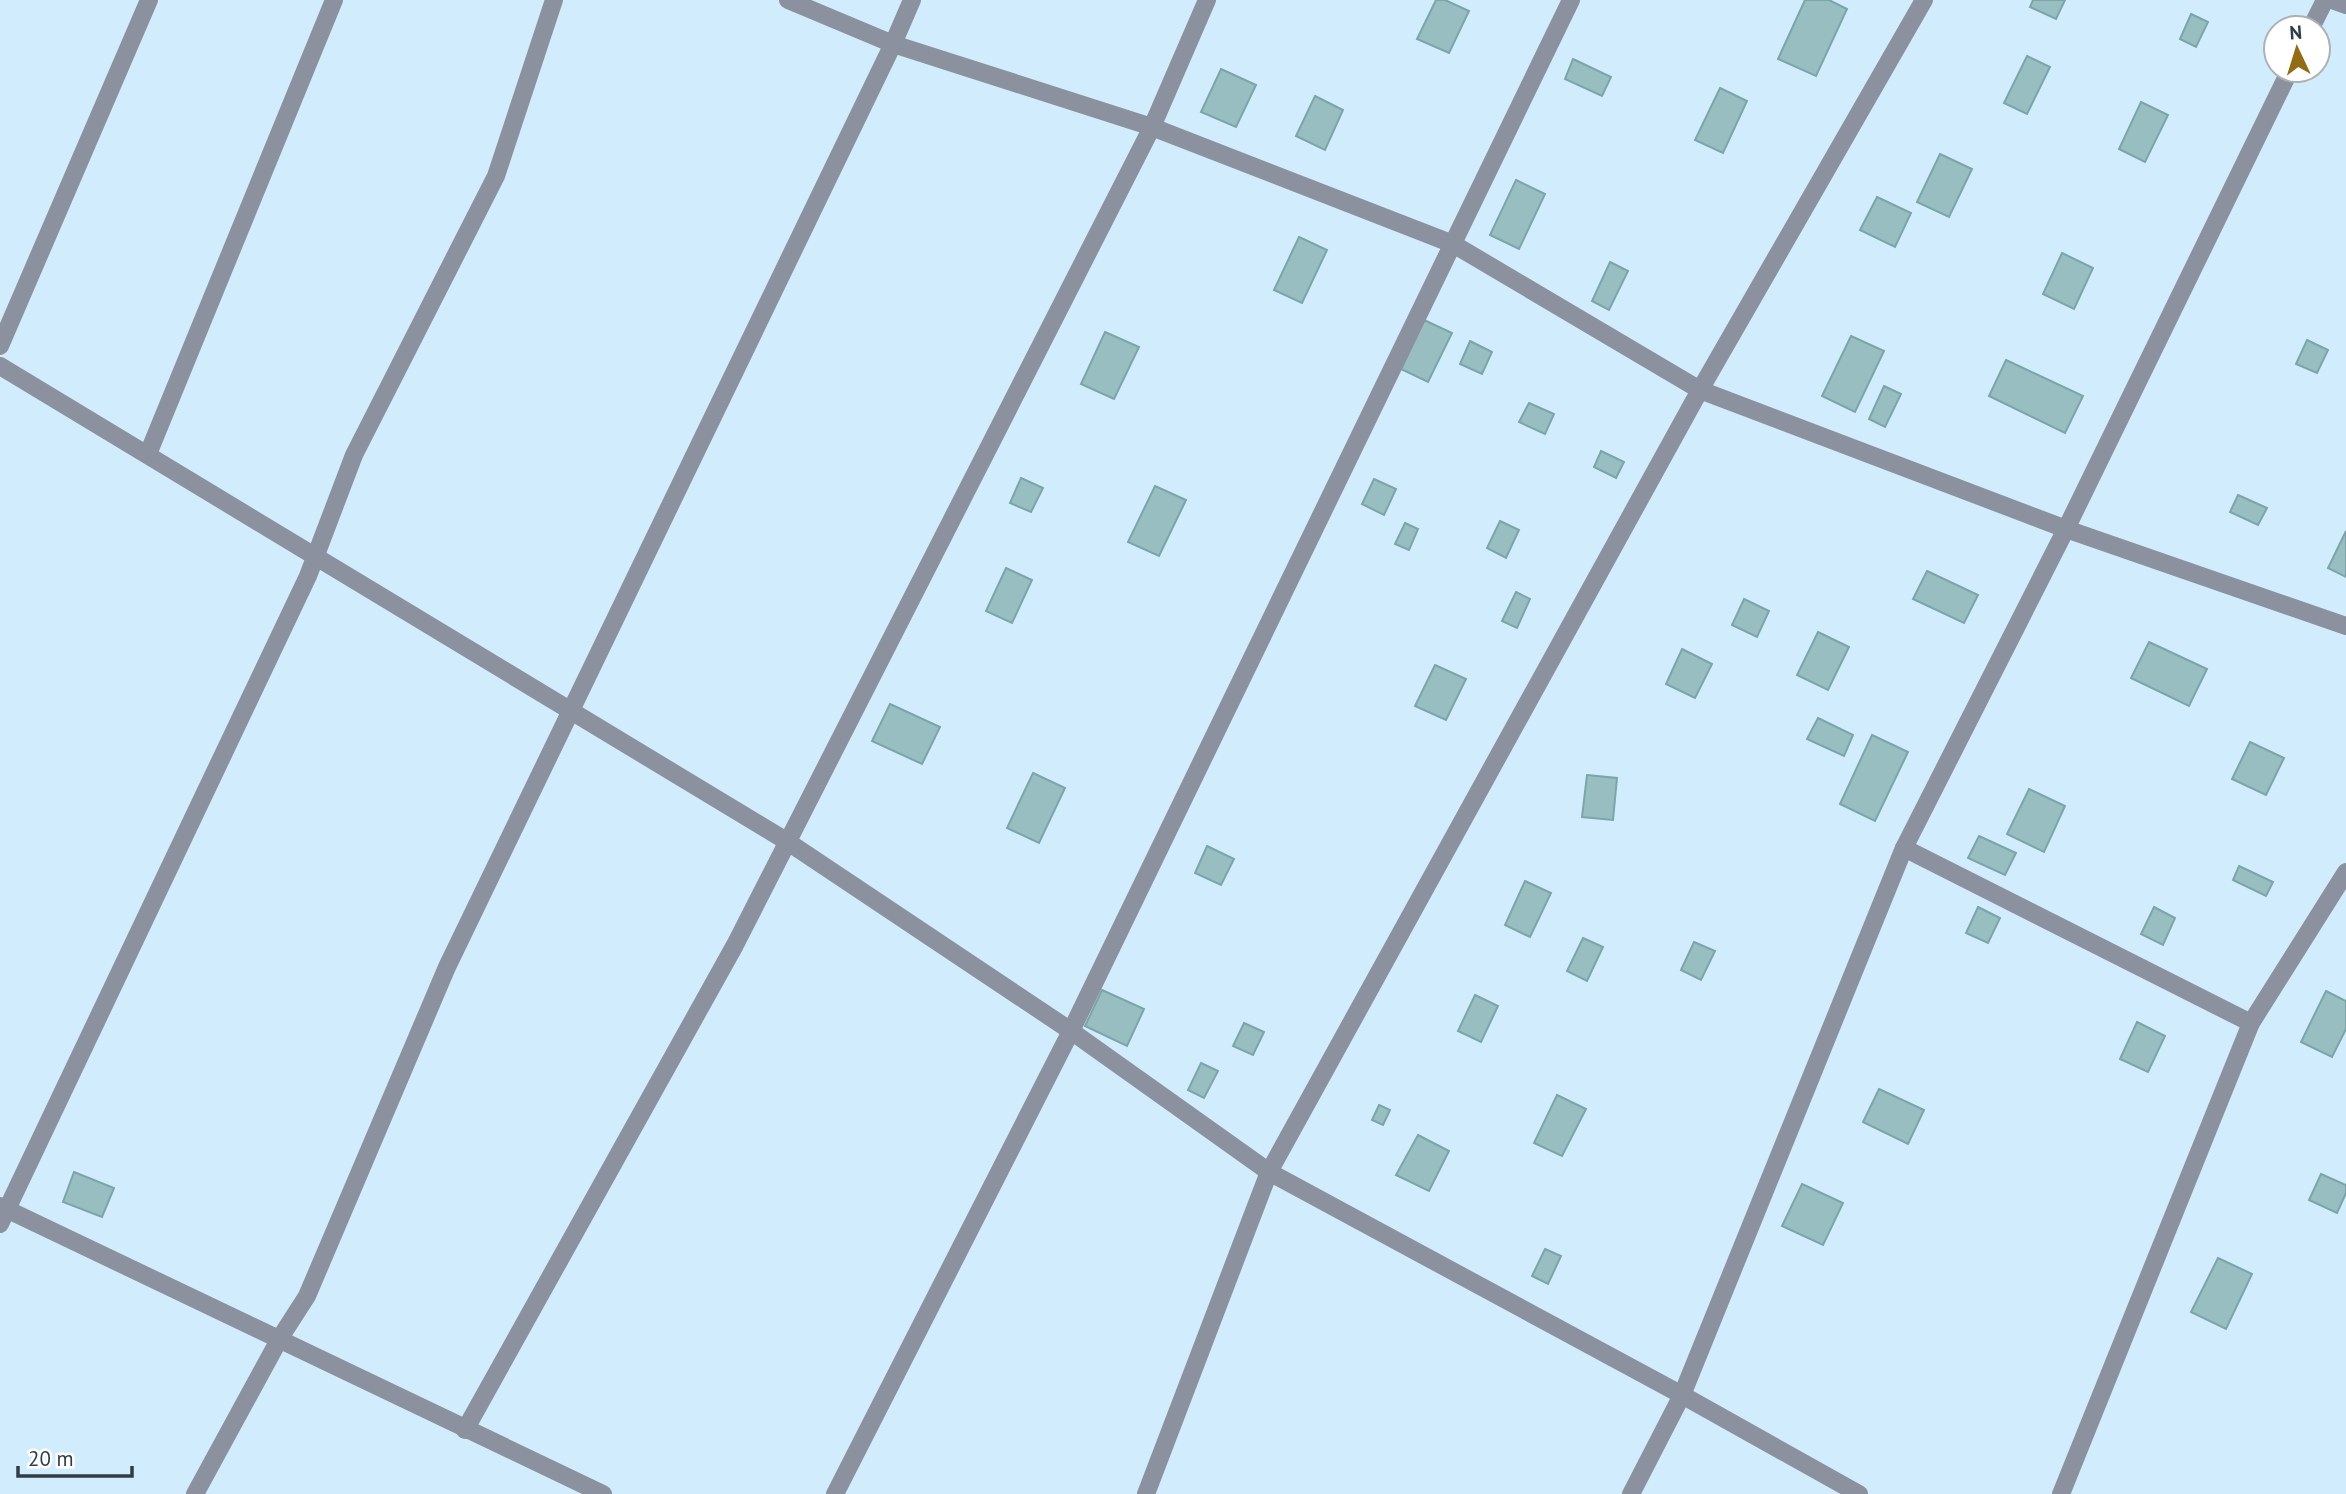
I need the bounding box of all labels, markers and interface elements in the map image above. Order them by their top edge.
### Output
north arrow [2262,14,2332,84]
text: N [2289,20,2303,44]
scale bar [18,1434,131,1478]
text: 20 m [28,1445,74,1472]

